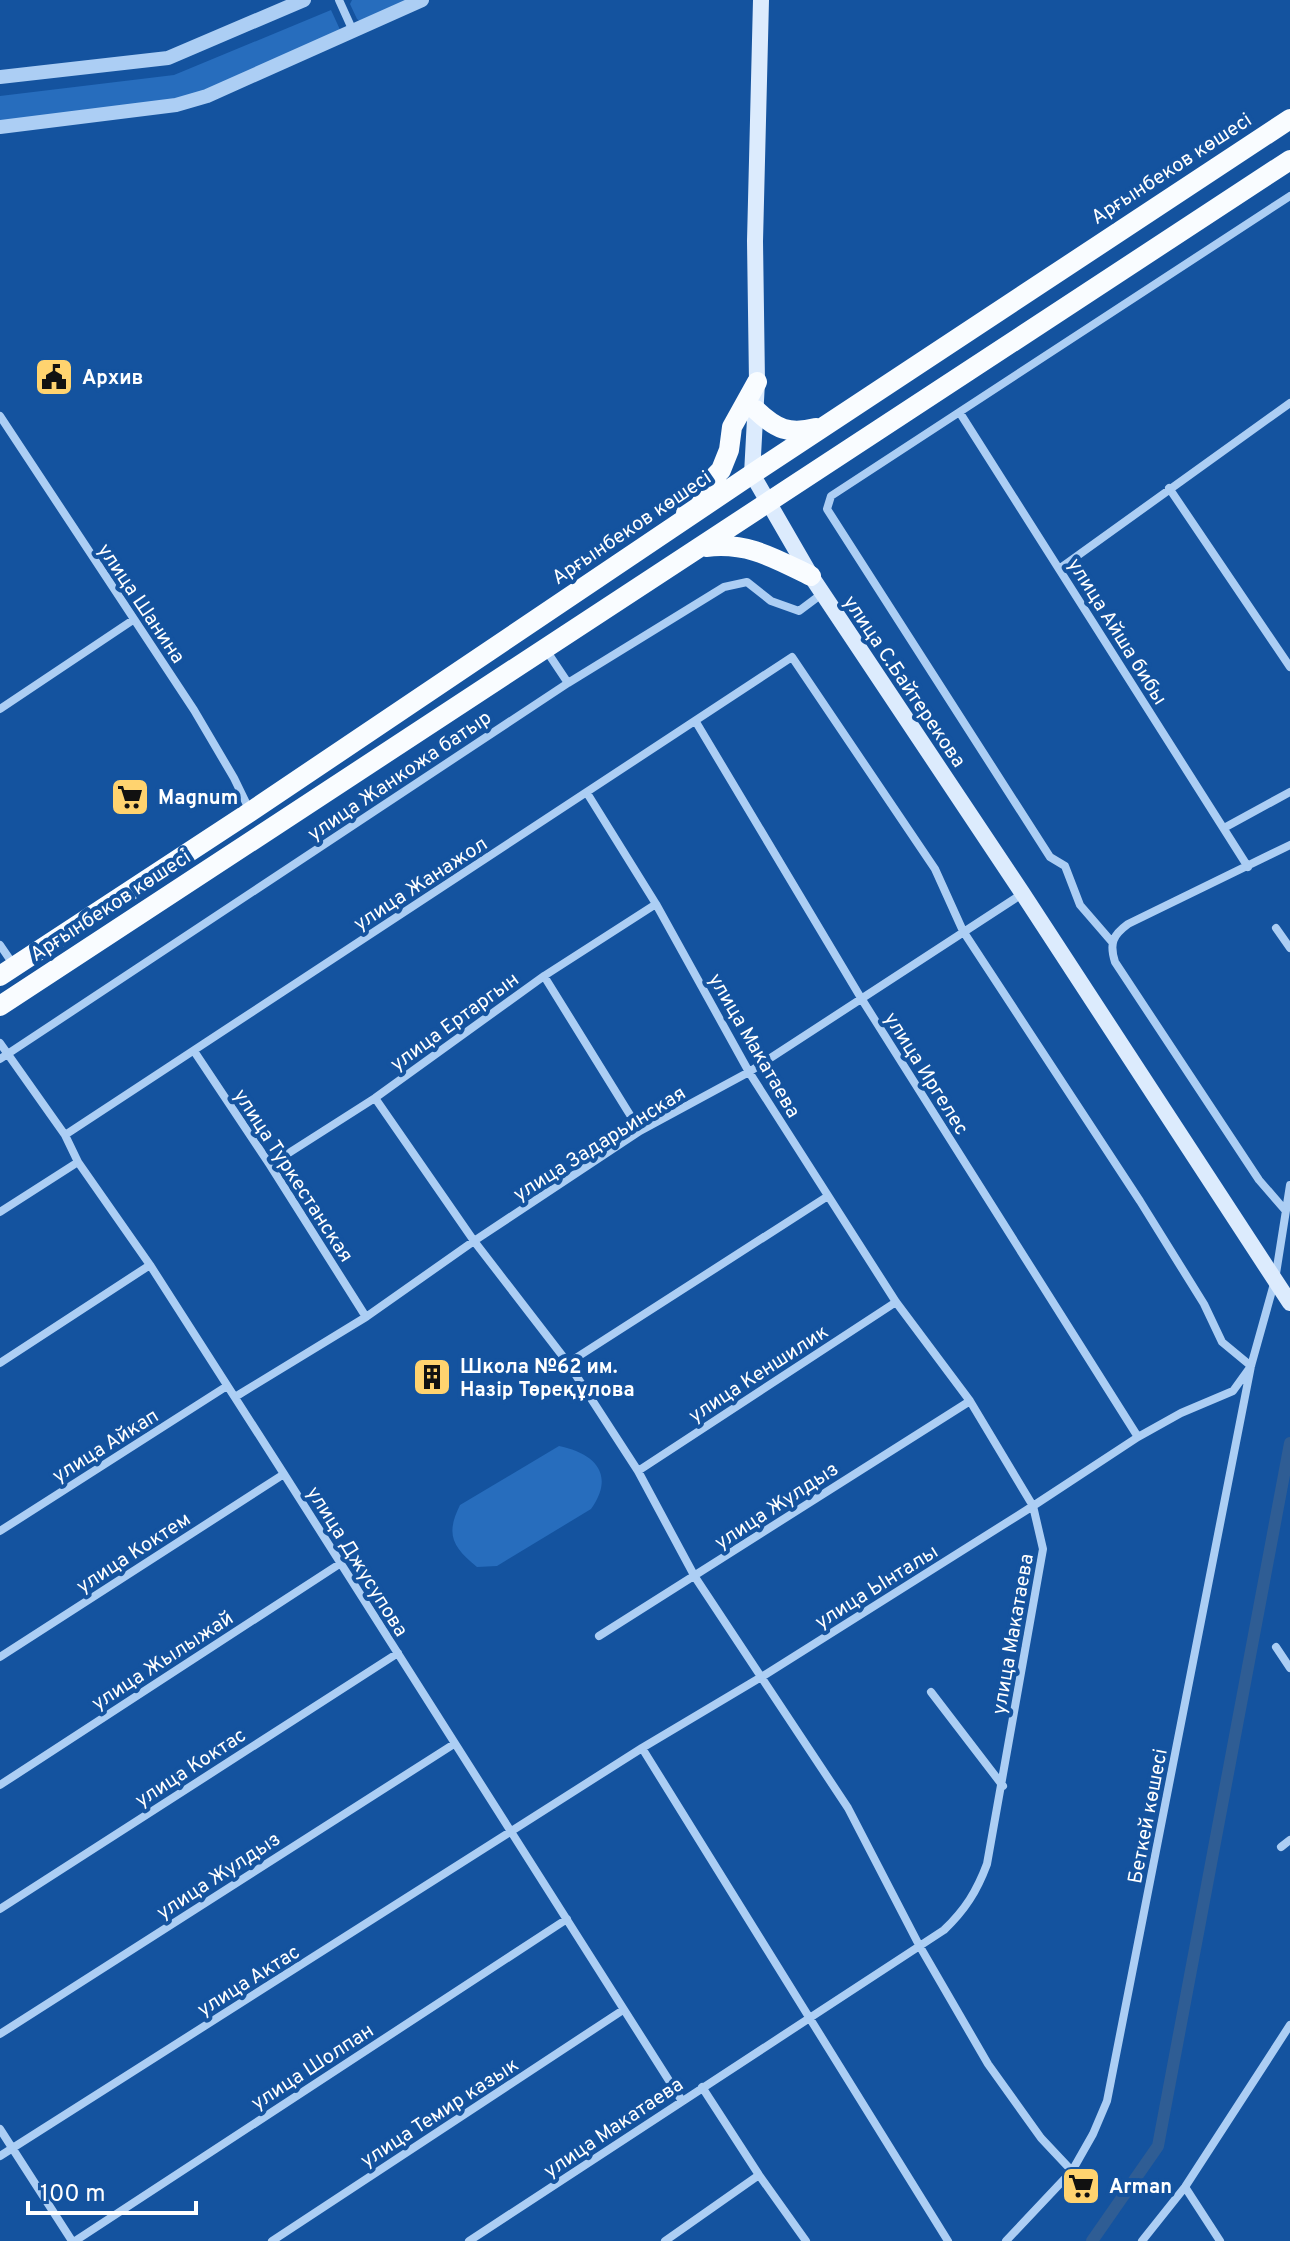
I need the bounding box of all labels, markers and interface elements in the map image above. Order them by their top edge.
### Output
street label: Арғынбеков көшесі [1087,108,1257,231]
public building icon: Архив [33,356,75,398]
place label: Архив [82,366,143,392]
street label: Арғынбеков көшесі [547,466,717,592]
street label: улица Шанина [91,539,190,669]
street label: улица Айша бибы [1061,554,1172,710]
street label: улица С.Байтерекова [836,591,971,773]
street label: улица Жанкожа батыр [303,705,497,848]
supermarket icon: Magnum [109,776,151,818]
place label: Magnum [158,786,238,812]
street label: улица Жанажол [349,832,493,938]
street label: Арғынбеков көшесі [26,845,196,968]
street label: улица Ертаргын [386,967,525,1078]
street label: улица Макатаева [701,969,805,1123]
street label: улица Иргелес [877,1008,974,1141]
street label: улица Задарьинская [509,1081,691,1208]
street label: улица Туркестанская [226,1084,358,1268]
street label: улица Кеншилик [684,1320,834,1430]
place label: Школа №62 им. Назір Төреқұлова [460,1355,635,1404]
building icon: Школа №62 им. Назір Төреқұлова [411,1356,453,1398]
street label: улица Айкап [48,1404,164,1490]
street label: улица Жулдыз [710,1457,844,1556]
street label: улица Джусупова [299,1482,413,1642]
street label: улица Коктем [72,1507,196,1600]
street label: улица Ынталы [811,1539,944,1636]
street label: улица Макатаева [987,1552,1041,1717]
street label: улица Жылыжай [87,1606,239,1717]
street label: улица Коктас [131,1723,252,1814]
street label: Беткей көшесі [1123,1747,1175,1886]
street label: улица Жулдыз [152,1827,286,1926]
street label: улица Актас [193,1940,305,2024]
street label: улица Шолпан [247,2018,379,2117]
street label: улица Темир казык [356,2053,524,2175]
street label: улица Макатаева [539,2072,689,2185]
scale bar [28,2165,196,2215]
supermarket icon: Arman [1060,2165,1102,2207]
place label: Arman [1109,2175,1172,2201]
text: 100 m [40,2180,106,2210]

